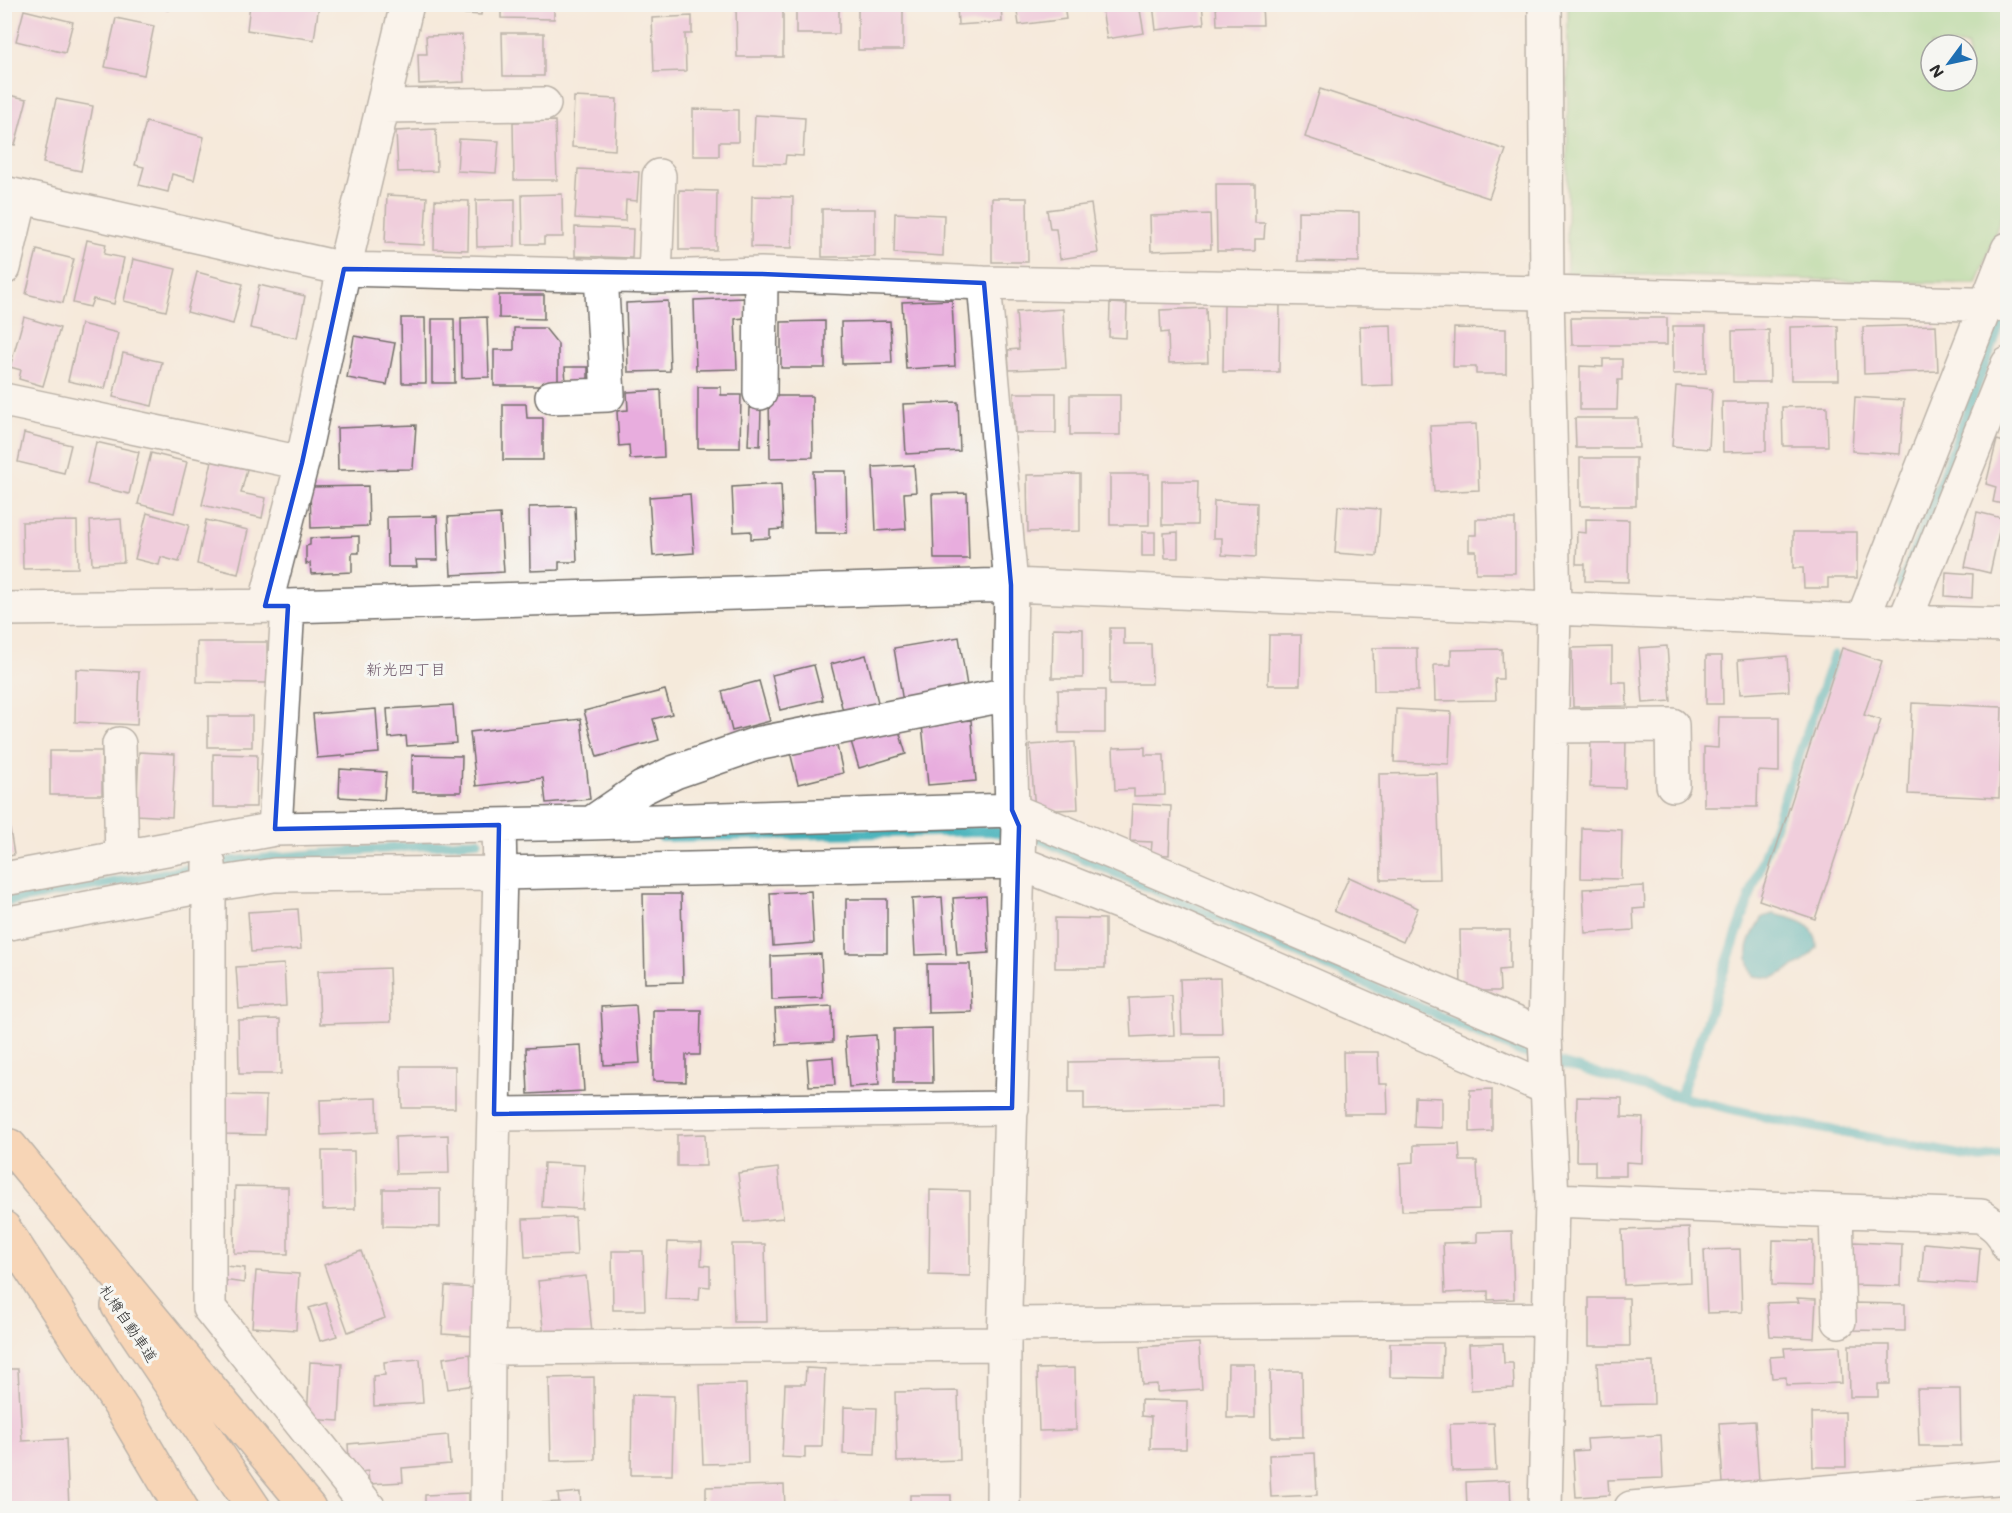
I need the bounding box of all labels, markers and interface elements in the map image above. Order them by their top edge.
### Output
north arrow [1919,33,1979,93]
text: N [1924,61,1948,82]
district label: 新光四丁目 [366,658,446,679]
street label: 札樽自動車道 [96,1280,162,1366]

